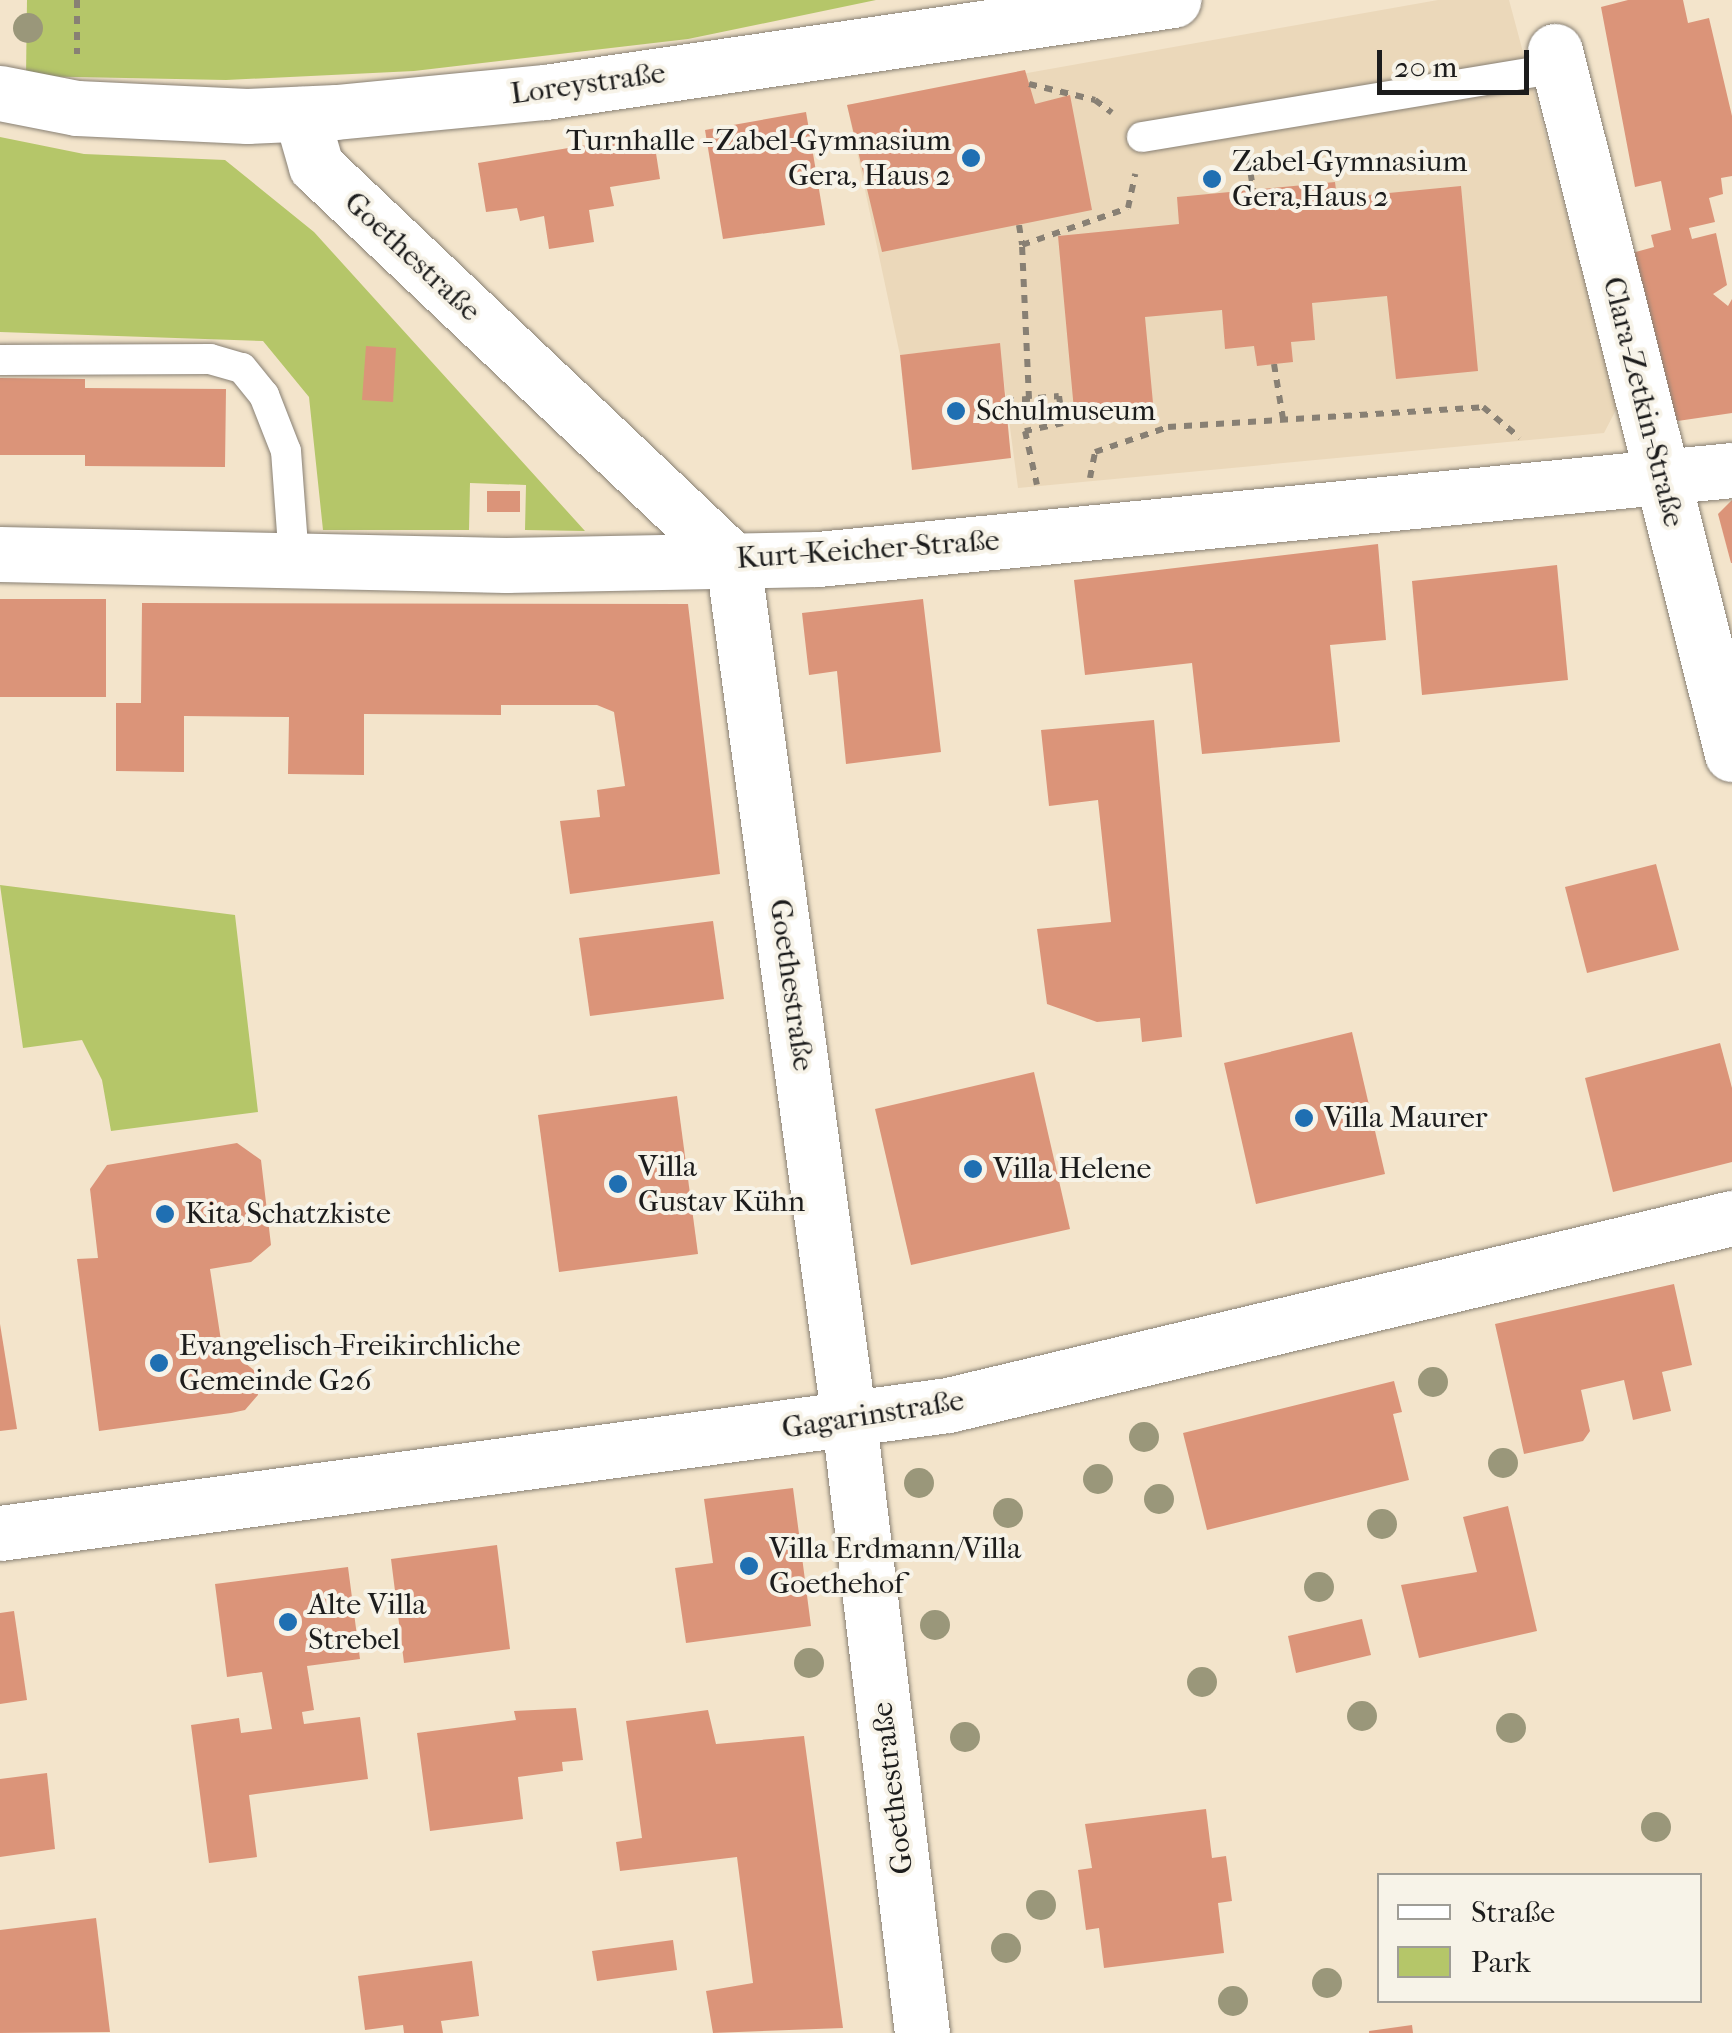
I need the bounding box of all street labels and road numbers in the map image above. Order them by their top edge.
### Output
street label: Loreystraße [508,55,668,113]
street label: Goethestraße [336,185,488,329]
street label: Clara-Zetkin-Straße [1595,273,1691,531]
street label: Kurt-Keicher-Straße [735,523,1001,577]
street label: Goethestraße [761,897,821,1073]
street label: Gagarinstraße [779,1383,967,1447]
street label: Goethestraße [865,1700,921,1876]

